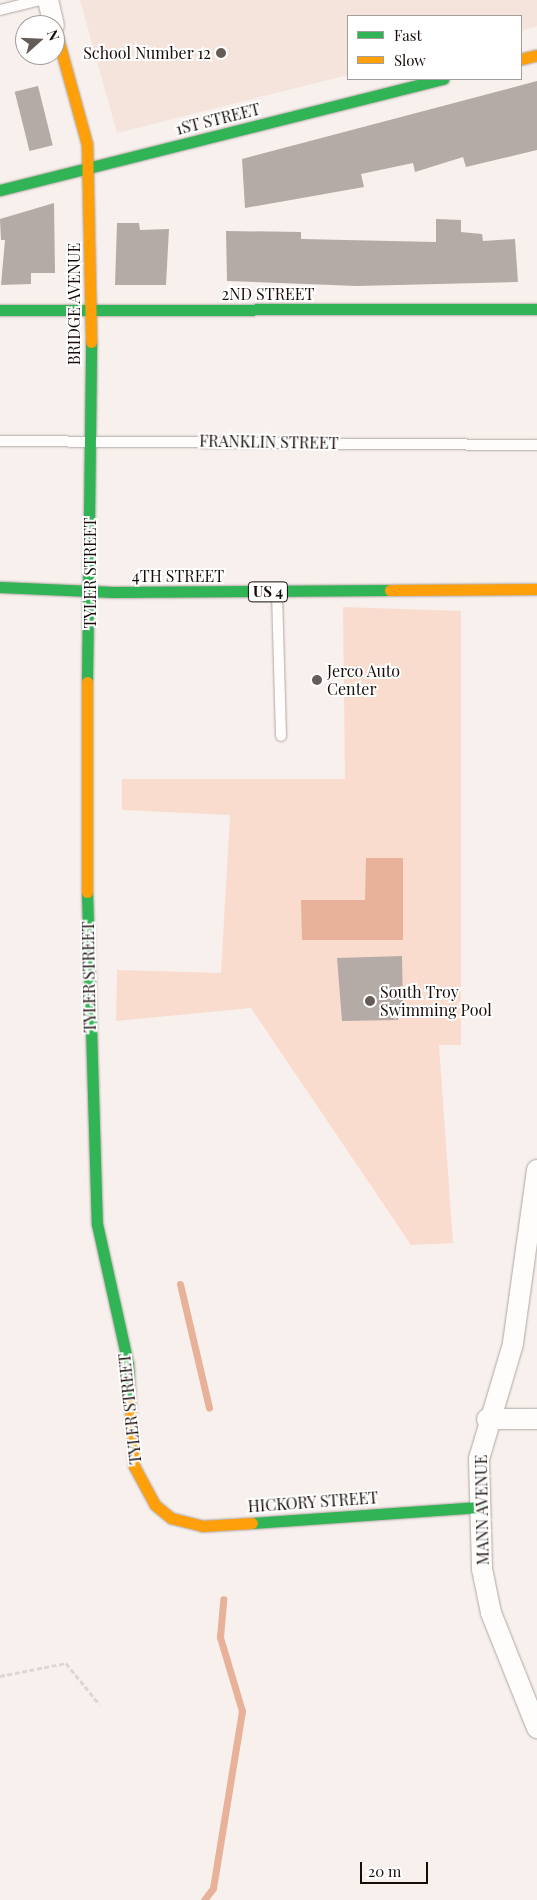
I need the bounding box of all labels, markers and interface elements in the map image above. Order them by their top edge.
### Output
north arrow [15,15,65,65]
legend [347,15,522,80]
text: Fast [394,25,422,45]
text: N [43,27,64,43]
place label: School Number 12 [83,43,211,63]
marker: School Number 12 [215,47,227,59]
text: Slow [394,50,426,70]
street label: 1ST STREET [174,99,262,139]
street label: BRIDGE AVENUE [64,242,84,366]
street label: 2ND STREET [222,284,314,304]
street label: FRANKLIN STREET [199,431,339,453]
street label: TYLER STREET [80,517,100,629]
street label: 4TH STREET [132,566,224,586]
road number: US 4 [247,580,289,604]
place label: Jerco Auto Center [327,661,401,699]
marker: Jerco Auto Center [311,674,323,686]
street label: TYLER STREET [78,921,100,1033]
place label: South Troy Swimming Pool [380,982,492,1020]
marker: South Troy Swimming Pool [364,995,376,1007]
street label: TYLER STREET [115,1353,145,1465]
street label: MANN AVENUE [471,1454,493,1566]
street label: HICKORY STREET [247,1488,379,1516]
scale bar [362,1852,430,1884]
text: 20 m [368,1861,401,1881]

